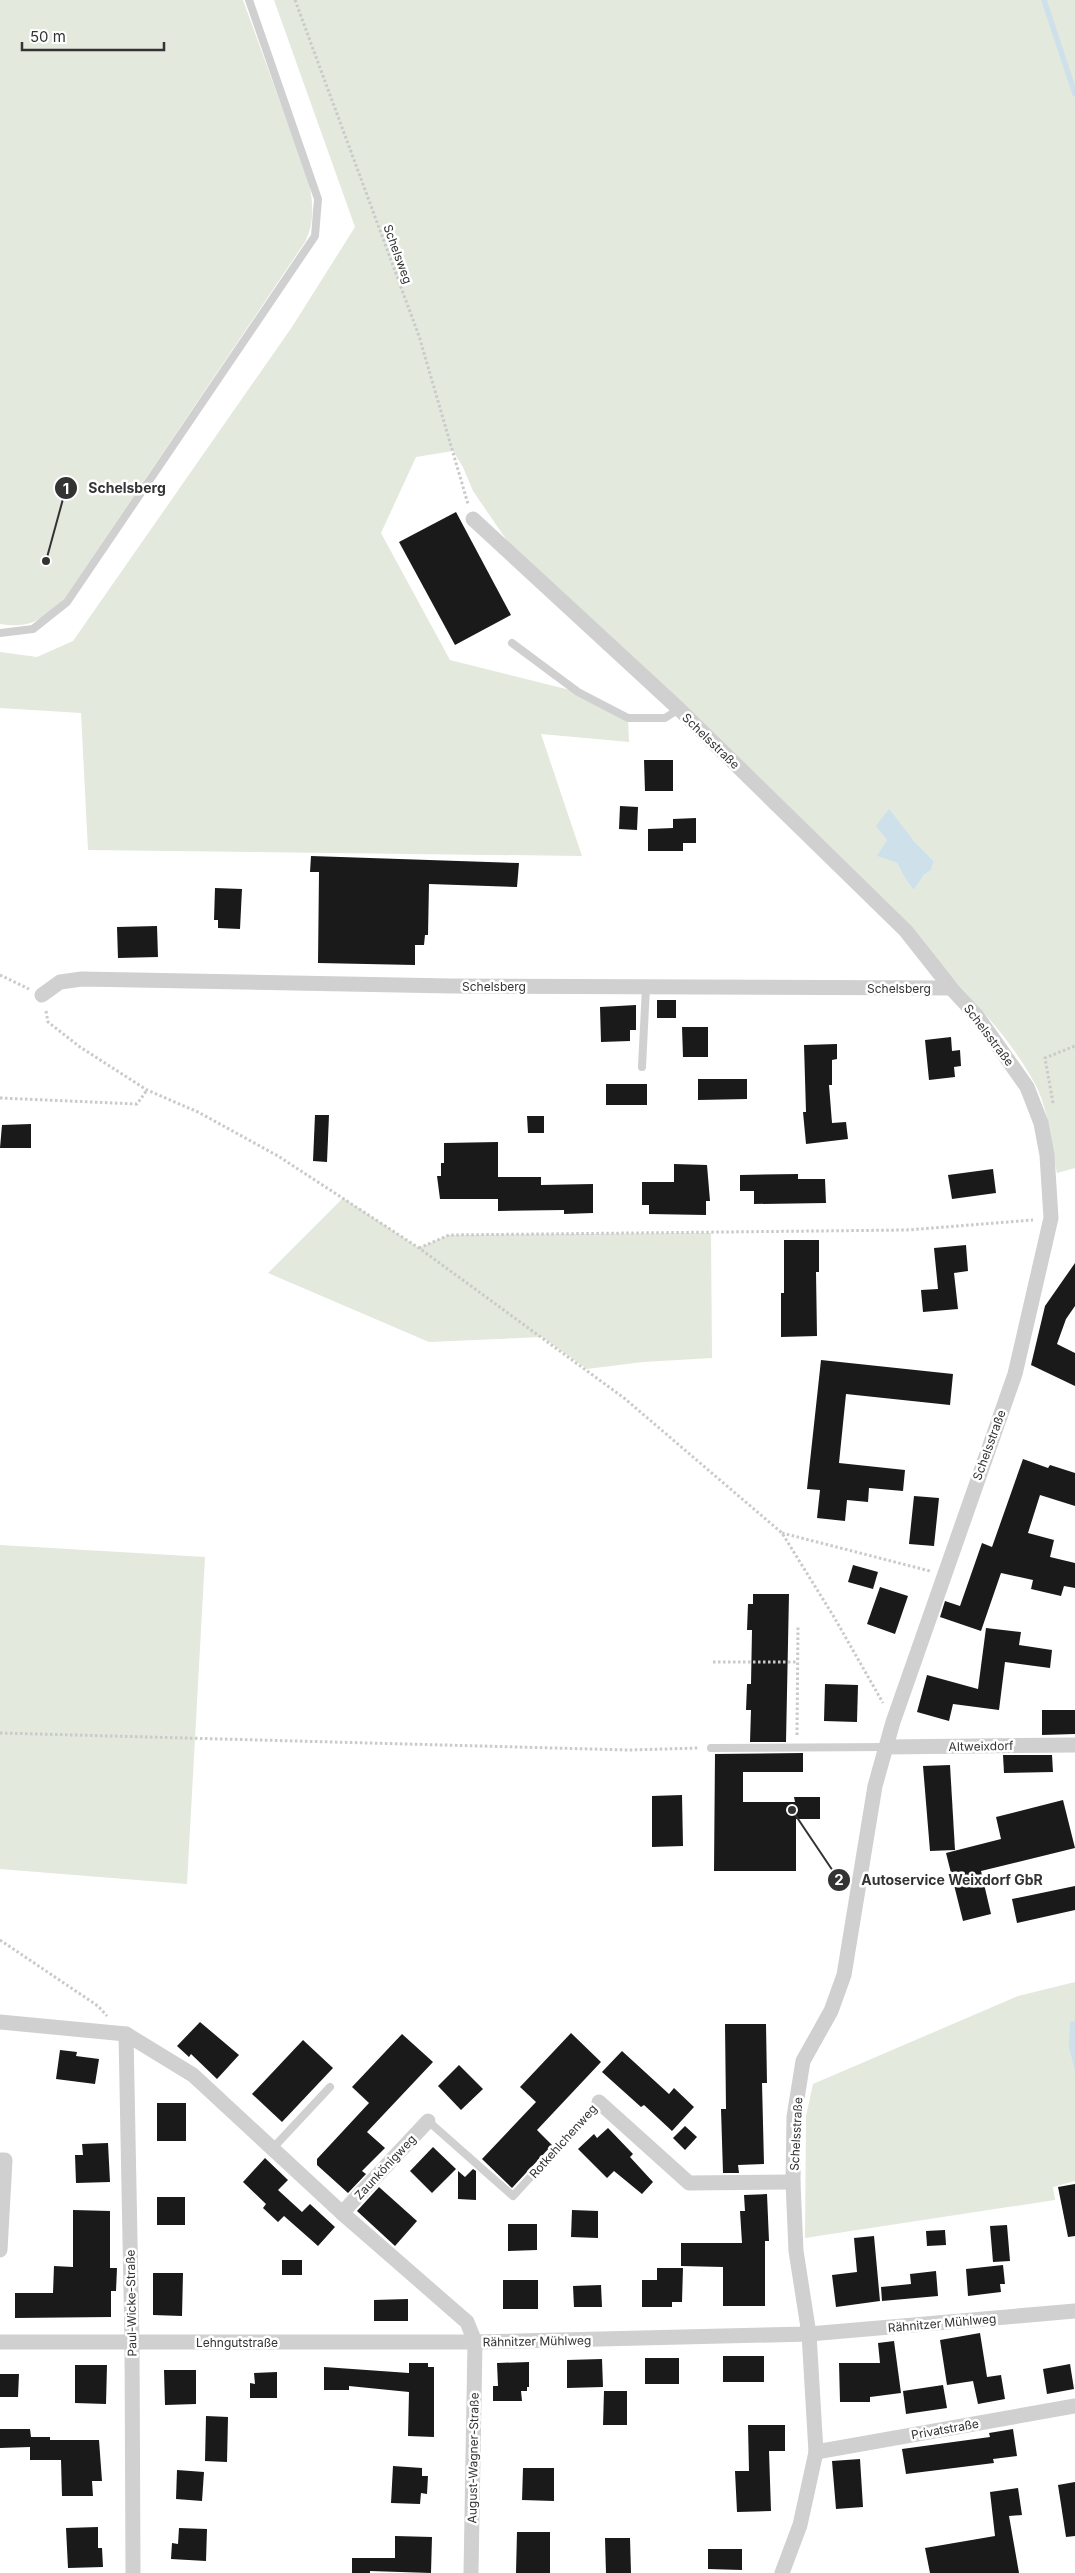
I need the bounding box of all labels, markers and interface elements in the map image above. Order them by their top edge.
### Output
scale bar [22,20,165,52]
text: 50 m [30,27,66,46]
street label: Schelsweg [380,222,416,286]
callout: Schelsberg [54,474,176,503]
text: 1 [63,479,69,498]
text: Schelsberg [88,479,166,496]
street label: Schelsstraße [679,710,743,772]
street label: Schelsberg [462,979,526,994]
street label: Schelsberg [867,981,931,996]
street label: Schelsstraße [961,1001,1017,1069]
street label: Schelsstraße [969,1408,1009,1482]
street label: Altweixdorf [948,1738,1014,1754]
callout: Autoservice Weixdorf GbR [826,1866,1053,1895]
text: 2 [834,1870,844,1889]
text: Autoservice Weixdorf GbR [861,1871,1043,1888]
street label: Schelsstraße [787,2097,805,2171]
street label: Rotkehlchenweg [526,2101,600,2181]
street label: Zaunkönigweg [351,2131,419,2203]
street label: Paul-Wicke-Straße [123,2249,139,2357]
street label: Rähnitzer Mühlweg [887,2311,997,2335]
street label: Rähnitzer Mühlweg [483,2333,591,2349]
street label: Lehngutstraße [196,2335,278,2350]
street label: August-Wagner-Straße [464,2392,482,2524]
street label: Privatstraße [910,2416,980,2442]

